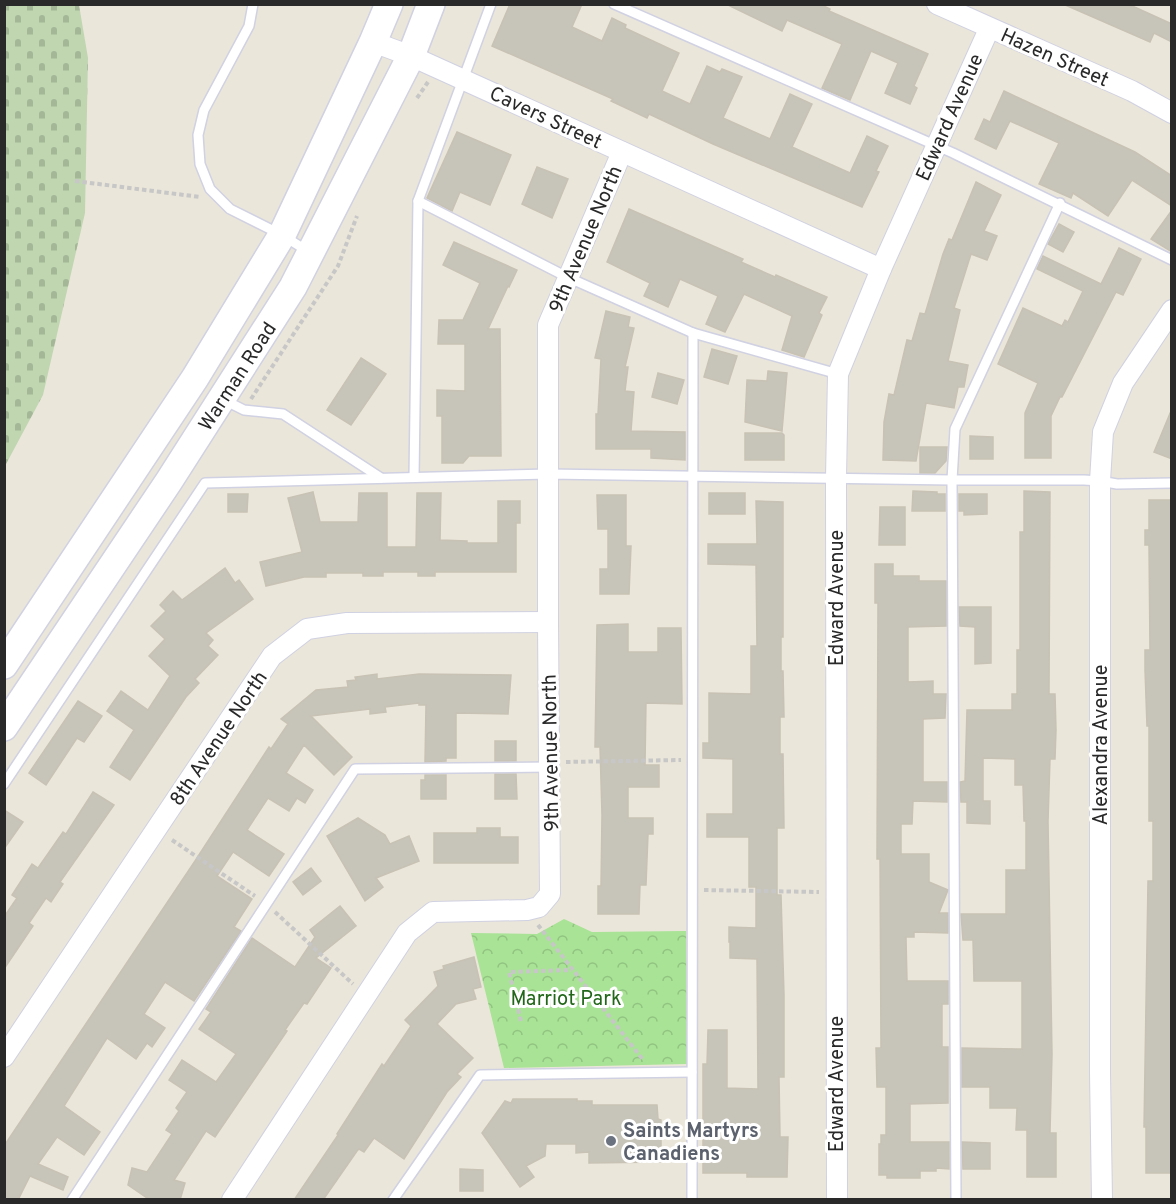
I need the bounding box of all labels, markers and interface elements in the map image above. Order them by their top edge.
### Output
street label: Hazen Street [996,23,1112,94]
street label: Edward Avenue [911,50,991,186]
street label: Cavers Street [485,81,606,156]
street label: 9th Avenue North [544,162,630,317]
street label: Warman Road [194,318,284,437]
street label: Edward Avenue [825,530,851,666]
street label: Alexandra Avenue [1089,664,1115,826]
street label: 8th Avenue North [165,667,274,812]
street label: 9th Avenue North [538,674,566,832]
park label: Marriot Park [510,987,622,1013]
street label: Edward Avenue [825,1016,851,1152]
place label: Saints Martyrs Canadiens [623,1119,759,1168]
marker: Saints Martyrs Canadiens [604,1134,618,1148]

